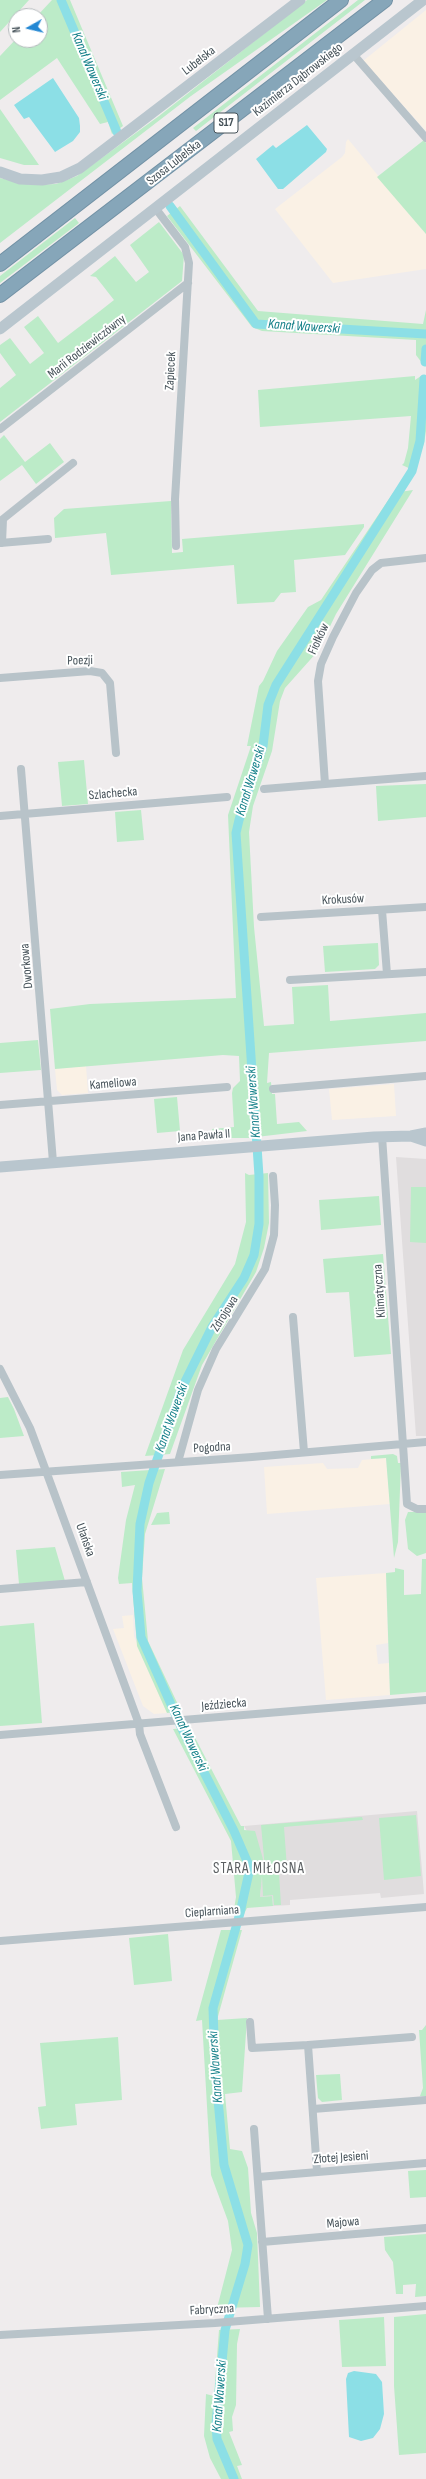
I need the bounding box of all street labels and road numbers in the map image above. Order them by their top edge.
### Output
street label: Kazimierza Dąbrowskiego [250,40,346,120]
street label: Lubelska [179,43,219,79]
road number: S17 [214,113,238,133]
street label: Szosa Lubelska [144,137,204,189]
street label: Marii Rodziewiczówny [45,312,129,382]
street label: Zapiecek [162,351,180,391]
street label: Fiołków [305,621,333,657]
street label: Poezji [67,653,93,669]
street label: Szlachecka [88,784,138,804]
street label: Krokusów [321,891,365,909]
street label: Dworkowa [17,943,37,989]
street label: Kameliowa [89,1074,137,1094]
street label: Jana Pawła II [177,1126,231,1146]
street label: Klimatyczna [370,1264,390,1318]
street label: Zdrojowa [208,1293,242,1335]
street label: Pogodna [193,1439,231,1457]
street label: Ułańska [72,1521,98,1559]
street label: Jeździecka [201,1695,247,1715]
street label: Cieplarniana [185,1902,239,1922]
street label: Złotej Jesieni [313,2148,369,2168]
street label: Majowa [326,2214,360,2232]
street label: Fabryczna [190,2301,234,2319]

